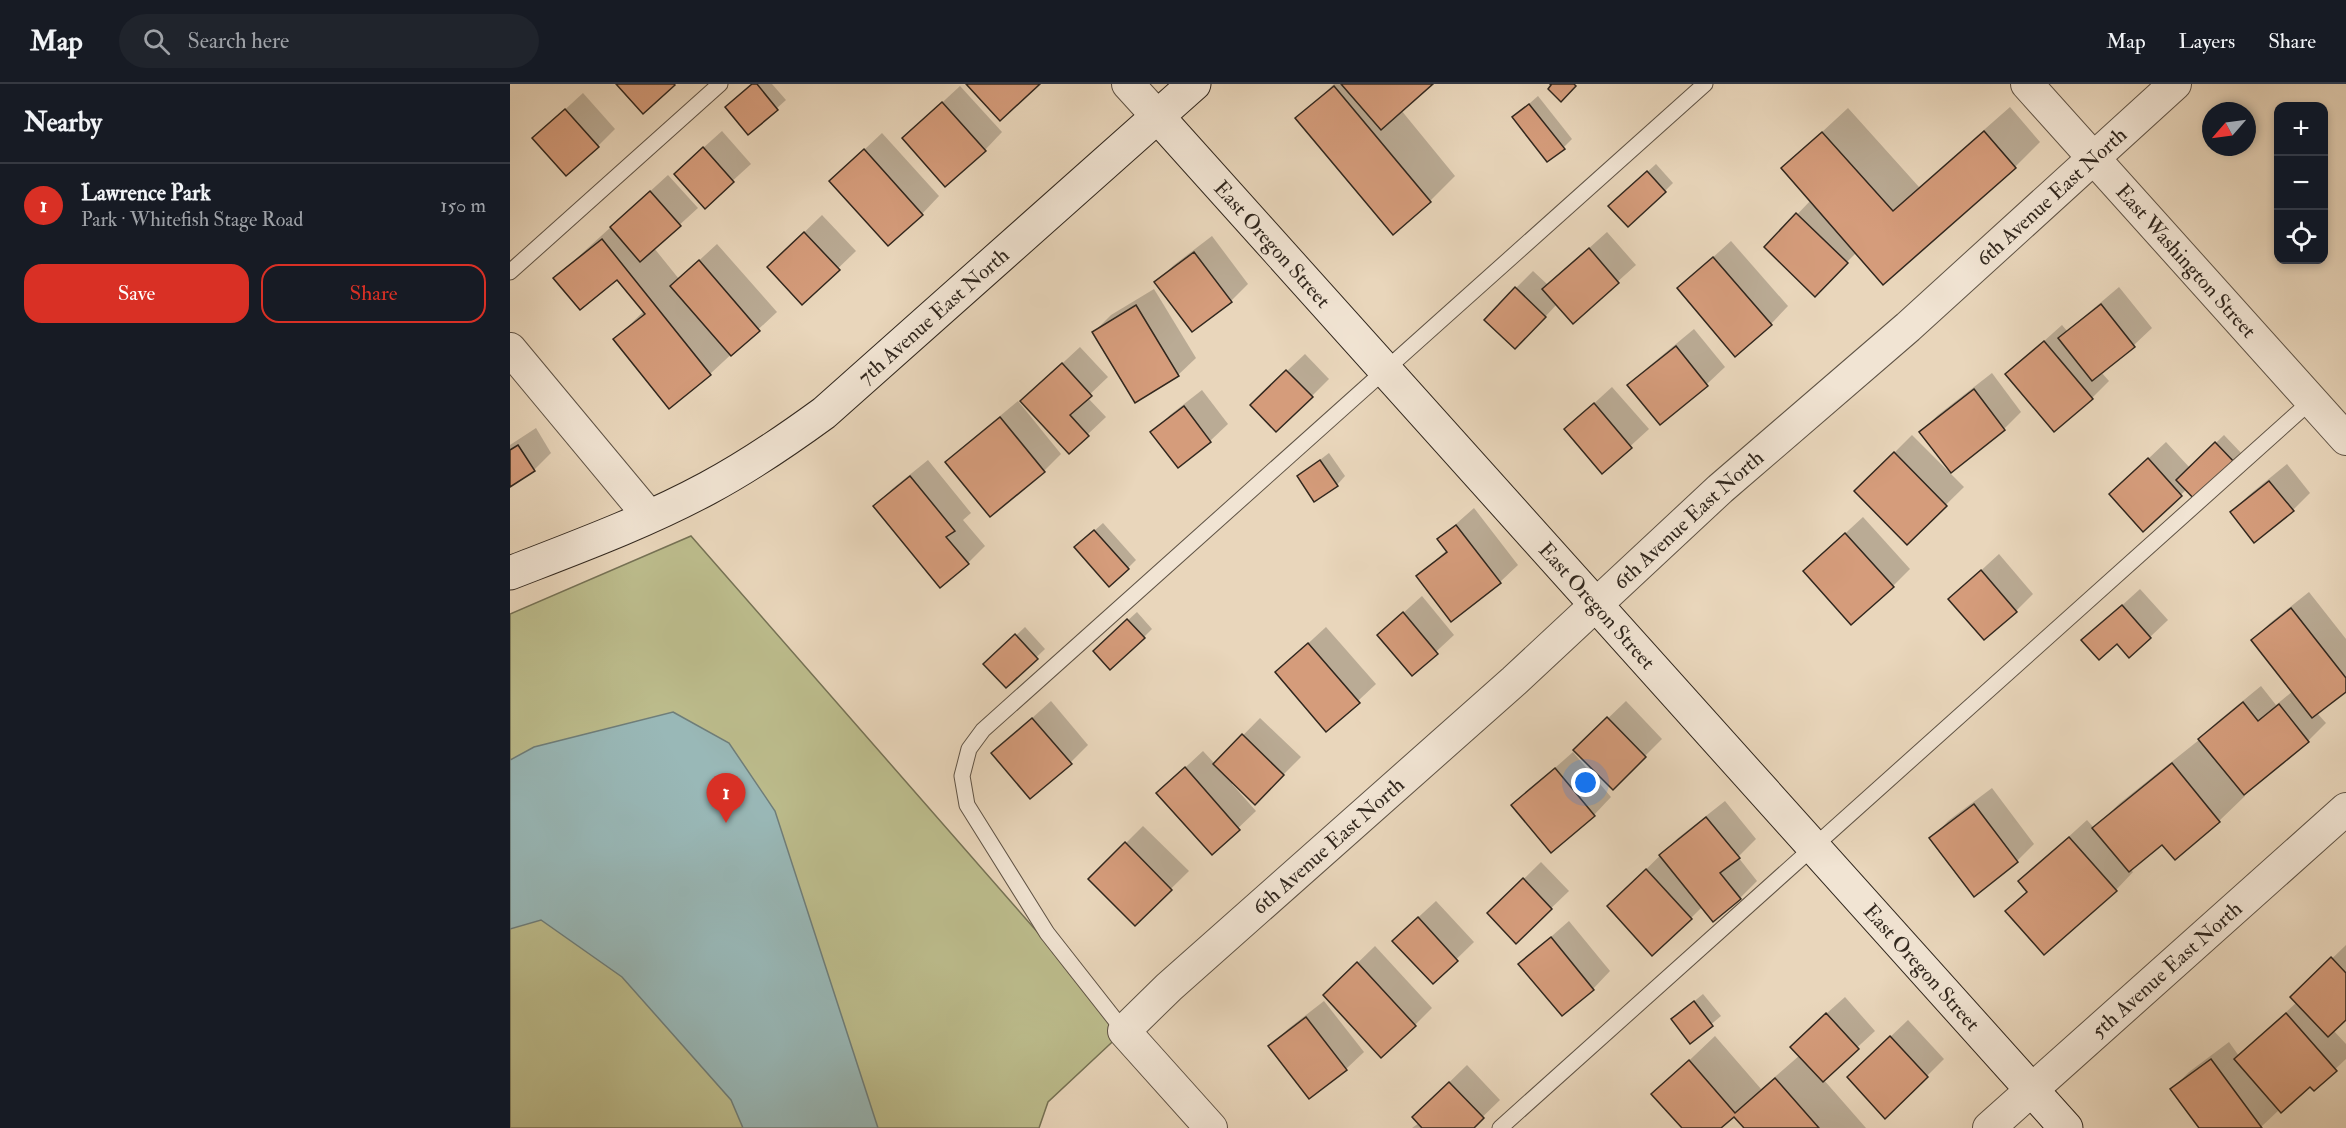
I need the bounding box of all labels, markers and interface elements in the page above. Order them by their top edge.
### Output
search box [119,14,539,68]
text: Map [30,24,83,59]
icon: search [140,25,173,58]
text: Search here [188,27,289,55]
text: Map [2106,28,2146,55]
text: Layers [2179,28,2235,55]
text: Share [2268,28,2316,55]
north arrow [2202,102,2256,156]
map controls [2274,102,2328,264]
button: + [2274,102,2328,156]
text: Nearby [24,107,102,139]
street label: 6th Avenue East North [1971,121,2133,272]
button: − [2274,156,2328,210]
street label: East Oregon Street [1208,175,1336,314]
text: Lawrence Park [81,179,211,207]
street label: East Washington Street [2109,179,2262,344]
text: 1 [40,193,47,218]
text: 150 m [440,193,486,218]
text: Park · Whitefish Stage Road [81,207,303,232]
button: locate [2274,210,2328,264]
street label: 7th Avenue East North [852,242,1015,391]
button: Save [24,264,249,323]
button: Share [261,264,486,323]
street label: 6th Avenue East North [1608,444,1769,596]
street label: East Oregon Street [1532,537,1661,676]
your location [1571,768,1600,797]
street label: 6th Avenue East North [1247,772,1410,921]
pin: 1 [706,774,746,823]
street label: 5th Avenue East North [2086,895,2248,1044]
street label: East Oregon Street [1857,898,1986,1037]

